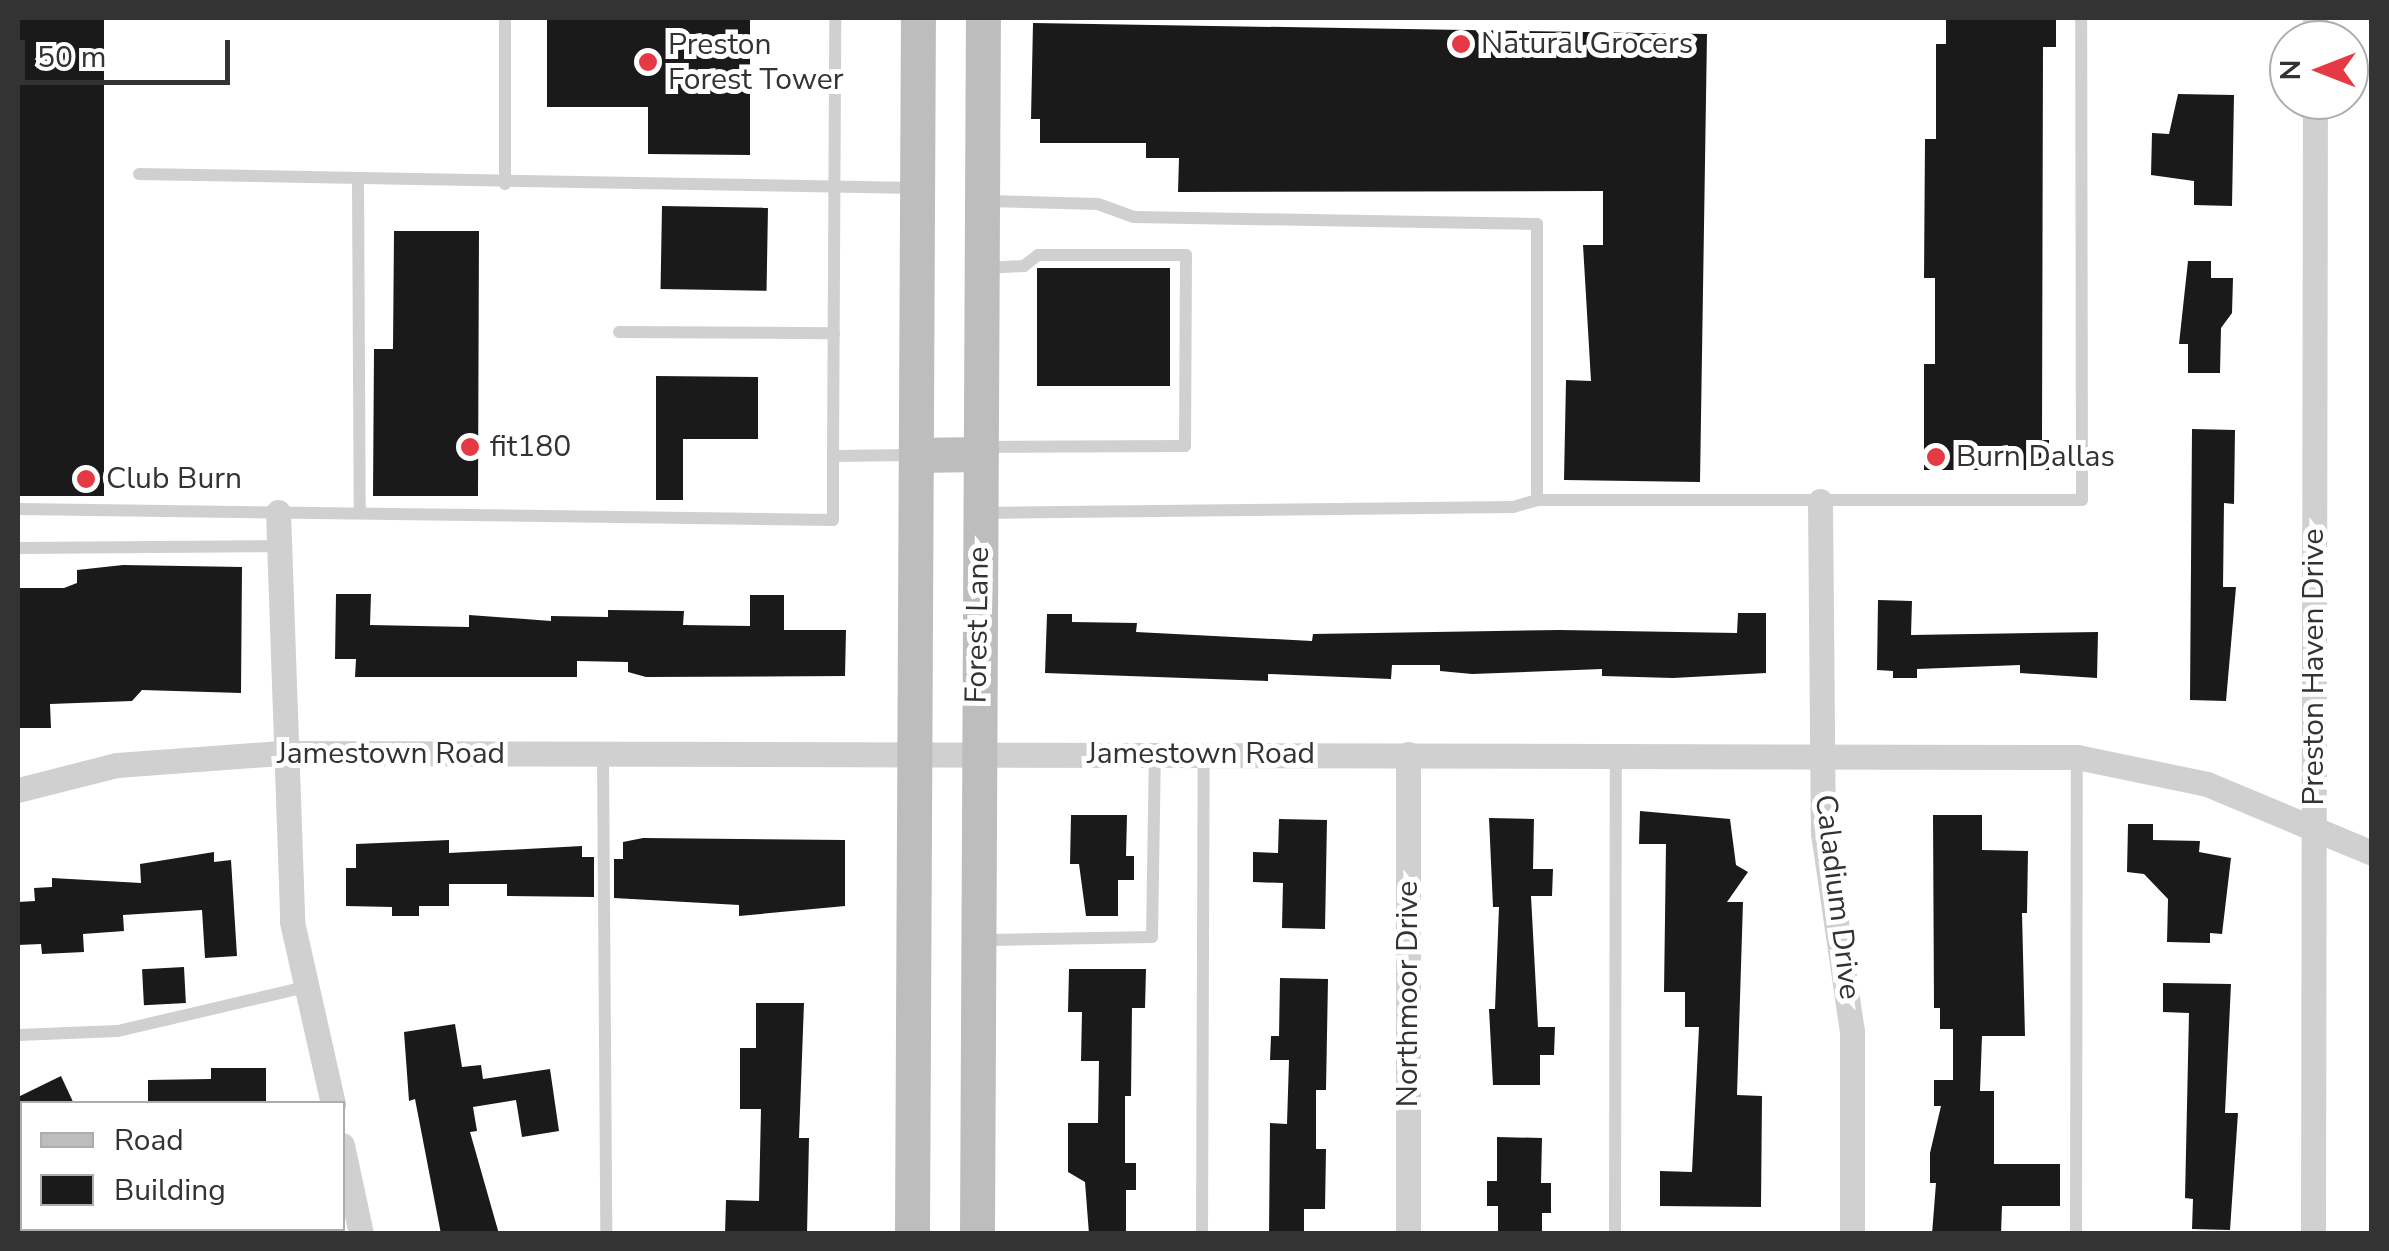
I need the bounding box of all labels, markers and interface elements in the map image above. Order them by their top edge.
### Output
scale bar [25,20,235,82]
north arrow [2269,20,2369,120]
place label: Natural Grocers [1481,26,1693,62]
place label: Preston Forest Tower [668,27,843,98]
marker: Natural Grocers [1450,33,1472,55]
text: 50 m [37,37,106,78]
marker: Preston Forest Tower [637,51,659,73]
text: N [2272,60,2310,80]
place label: fit180 [490,429,571,465]
marker: fit180 [459,436,481,458]
place label: Burn Dallas [1956,439,2115,475]
marker: Burn Dallas [1925,446,1947,468]
place label: Club Burn [106,461,242,497]
marker: Club Burn [75,468,97,490]
street label: Preston Haven Drive [2296,529,2332,805]
street label: Forest Lane [959,546,997,704]
street label: Jamestown Road [277,736,505,772]
street label: Jamestown Road [1087,736,1315,772]
street label: Caladium Drive [1807,792,1867,1002]
street label: Northmoor Drive [1390,881,1426,1107]
legend [20,1101,345,1231]
text: Road [114,1120,184,1161]
text: Building [114,1170,226,1211]

